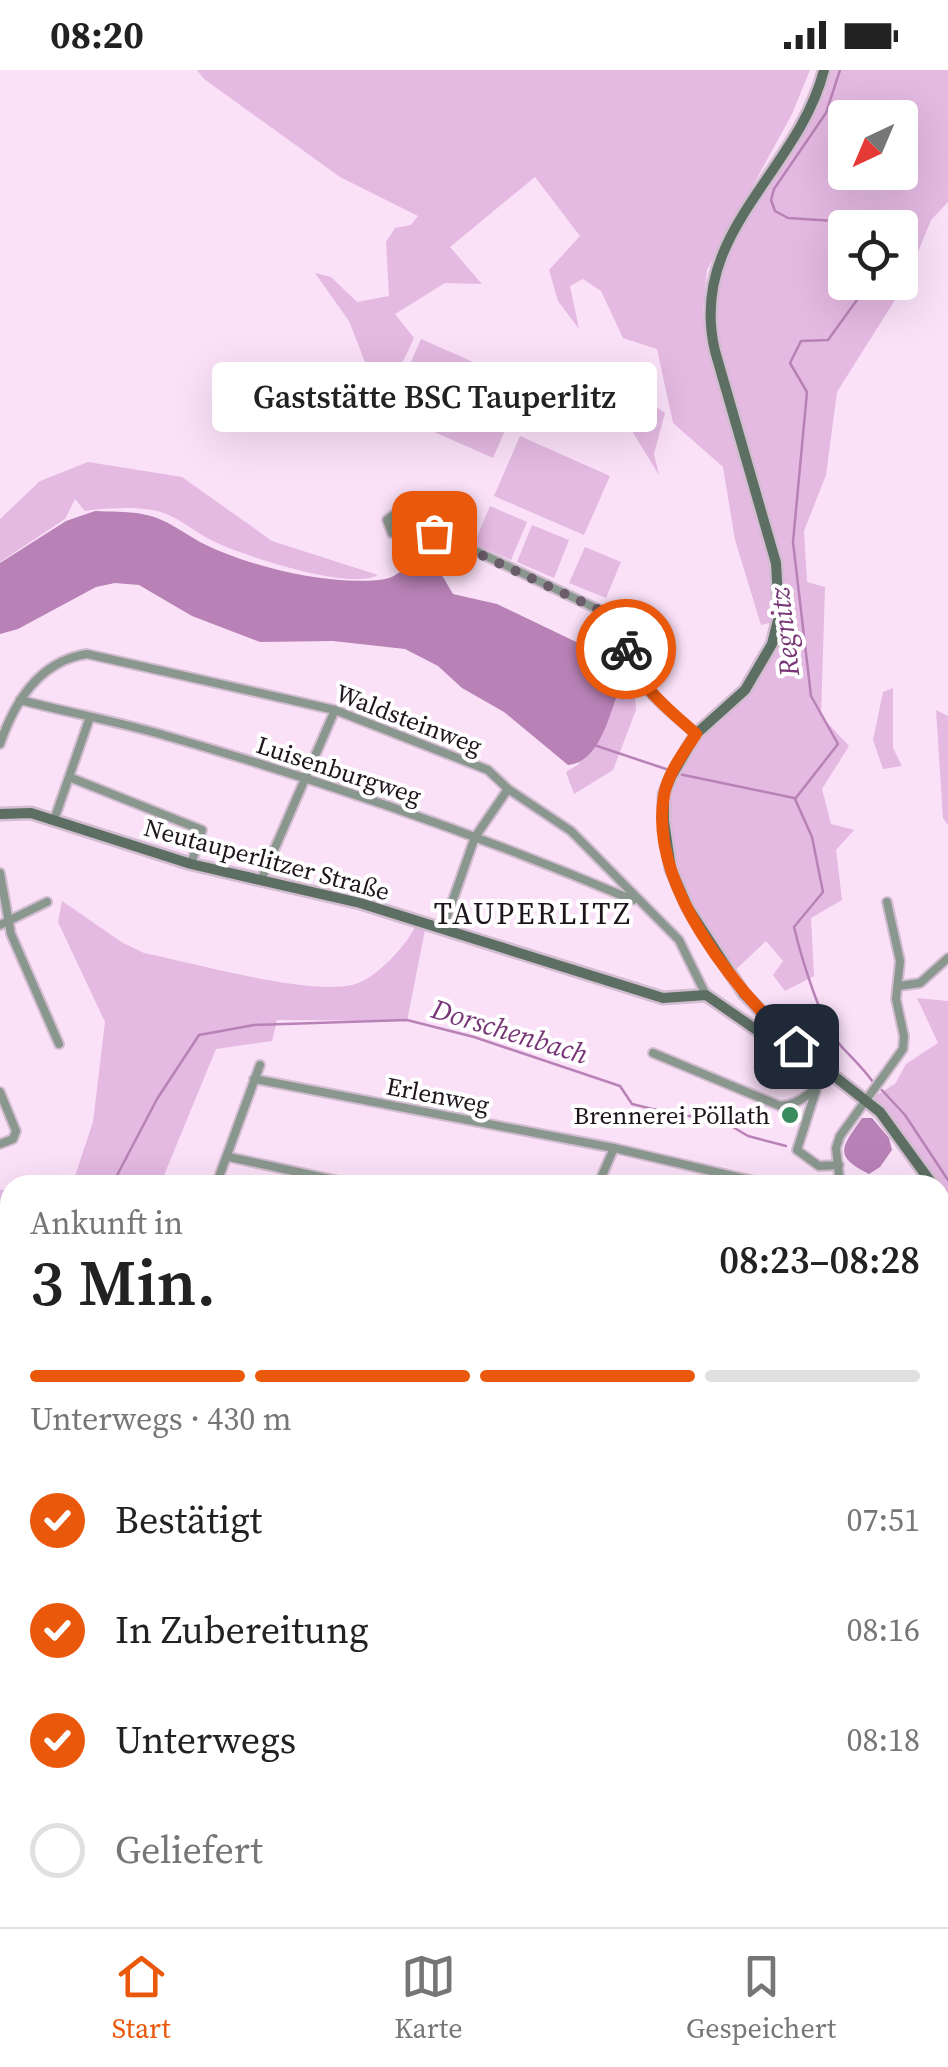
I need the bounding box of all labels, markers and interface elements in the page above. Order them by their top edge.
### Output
text: 08:20 [50,9,144,61]
north arrow [828,100,918,190]
map controls [828,100,918,300]
button: locate [828,210,918,300]
callout: Gaststätte BSC Tauperlitz [212,363,656,433]
text: Gaststätte BSC Tauperlitz [253,375,616,419]
pin [392,491,477,576]
icon: bag [407,506,462,561]
water label: Regnitz [760,584,808,680]
courier [576,599,676,699]
icon: bike [599,622,654,677]
street label: Waldsteinweg [331,675,487,763]
street label: Luisenburgweg [252,727,426,813]
street label: Neutauperlitzer Straße [140,810,394,908]
district label: TAUPERLITZ [434,893,632,934]
water label: Dorschenbach [426,989,593,1073]
pin [754,1004,839,1089]
icon: home [769,1019,824,1074]
street label: Erlenweg [384,1068,492,1122]
place label: Brennerei Pöllath [574,1098,770,1132]
marker: Brennerei Pöllath [779,1104,801,1126]
text: Ankunft in [30,1201,183,1245]
text: 08:23–08:28 [719,1234,920,1286]
text: 3 Min. [30,1238,216,1327]
text: Unterwegs · 430 m [30,1397,292,1441]
icon: check [30,1493,85,1548]
text: Bestätigt [115,1494,262,1546]
text: 07:51 [846,1498,920,1542]
icon: check [30,1603,85,1658]
text: In Zubereitung [115,1604,369,1656]
text: 08:16 [846,1608,920,1652]
icon: check [30,1713,85,1768]
text: Unterwegs [115,1714,296,1766]
text: 08:18 [846,1718,920,1762]
text: Geliefert [115,1824,263,1876]
tab: Start [112,1949,171,2047]
tab: Karte [394,1949,462,2047]
tab: Gespeichert [686,1949,836,2047]

